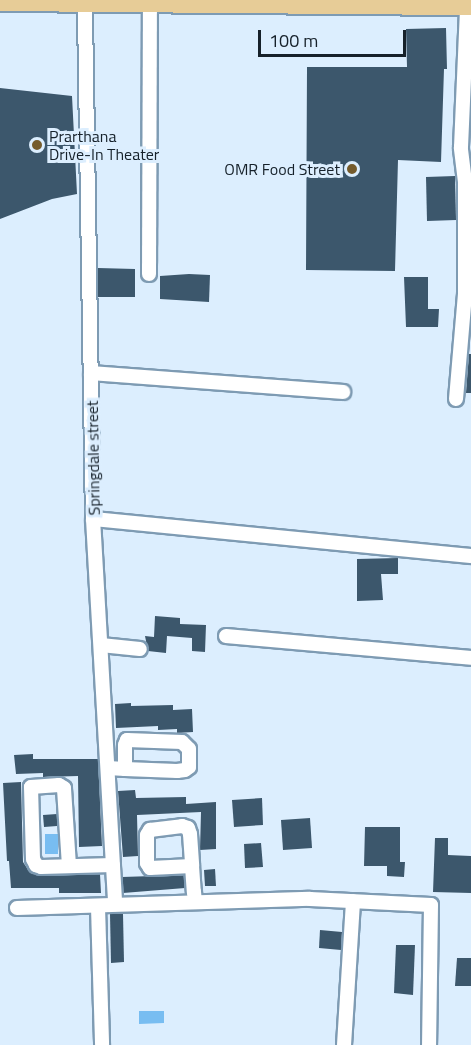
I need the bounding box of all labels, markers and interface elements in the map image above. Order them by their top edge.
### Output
scale bar [261,18,410,56]
text: 100 m [269,27,318,54]
place label: Prarthana Drive-In Theater [49,126,159,164]
marker: Prarthana Drive-In Theater [30,138,44,152]
place label: OMR Food Street [224,159,340,179]
marker: OMR Food Street [345,162,359,176]
street label: Springdale street [82,400,104,516]

